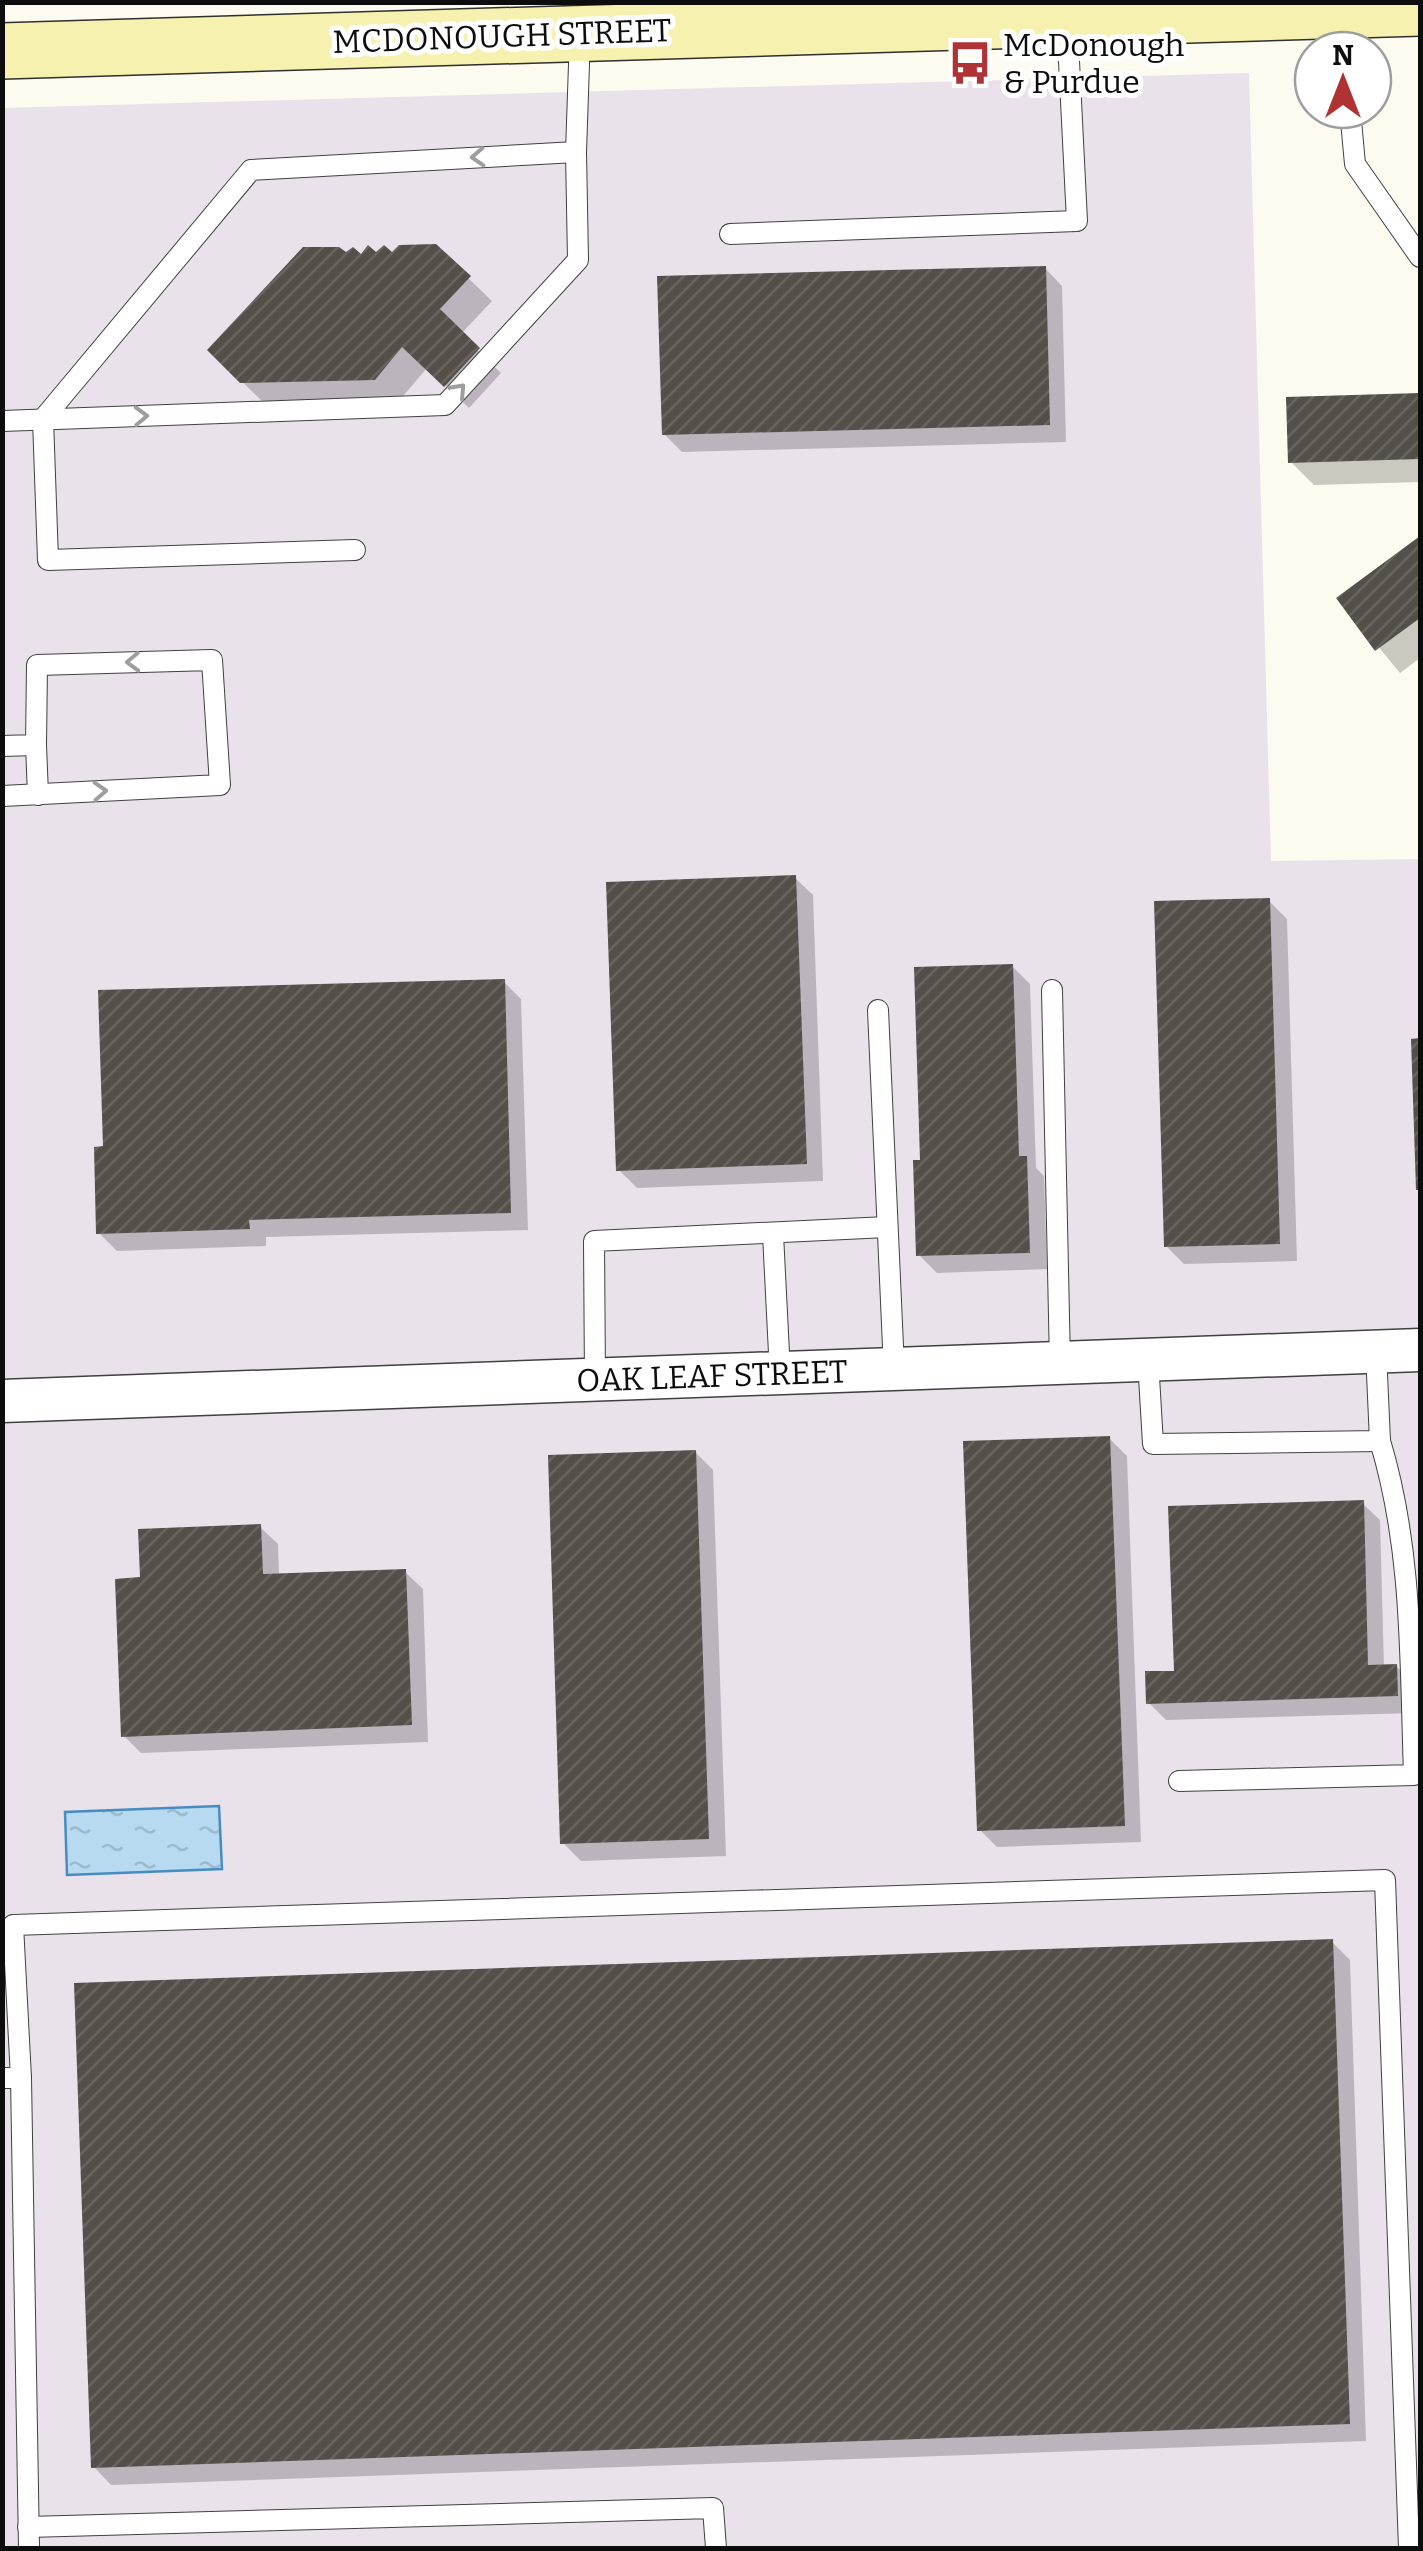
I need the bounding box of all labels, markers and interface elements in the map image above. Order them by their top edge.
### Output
street label: MCDONOUGH STREET [332,11,672,61]
place label: McDonough & Purdue [1003,26,1185,101]
north arrow [1293,30,1393,130]
bus stop icon: McDonough & Purdue [946,39,994,87]
text: N [1332,39,1354,72]
one-way arrow [470,146,486,167]
one-way arrow [447,383,465,402]
one-way arrow [133,405,149,426]
one-way arrow [125,652,141,673]
one-way arrow [92,781,108,802]
street label: OAK LEAF STREET [576,1352,848,1400]

